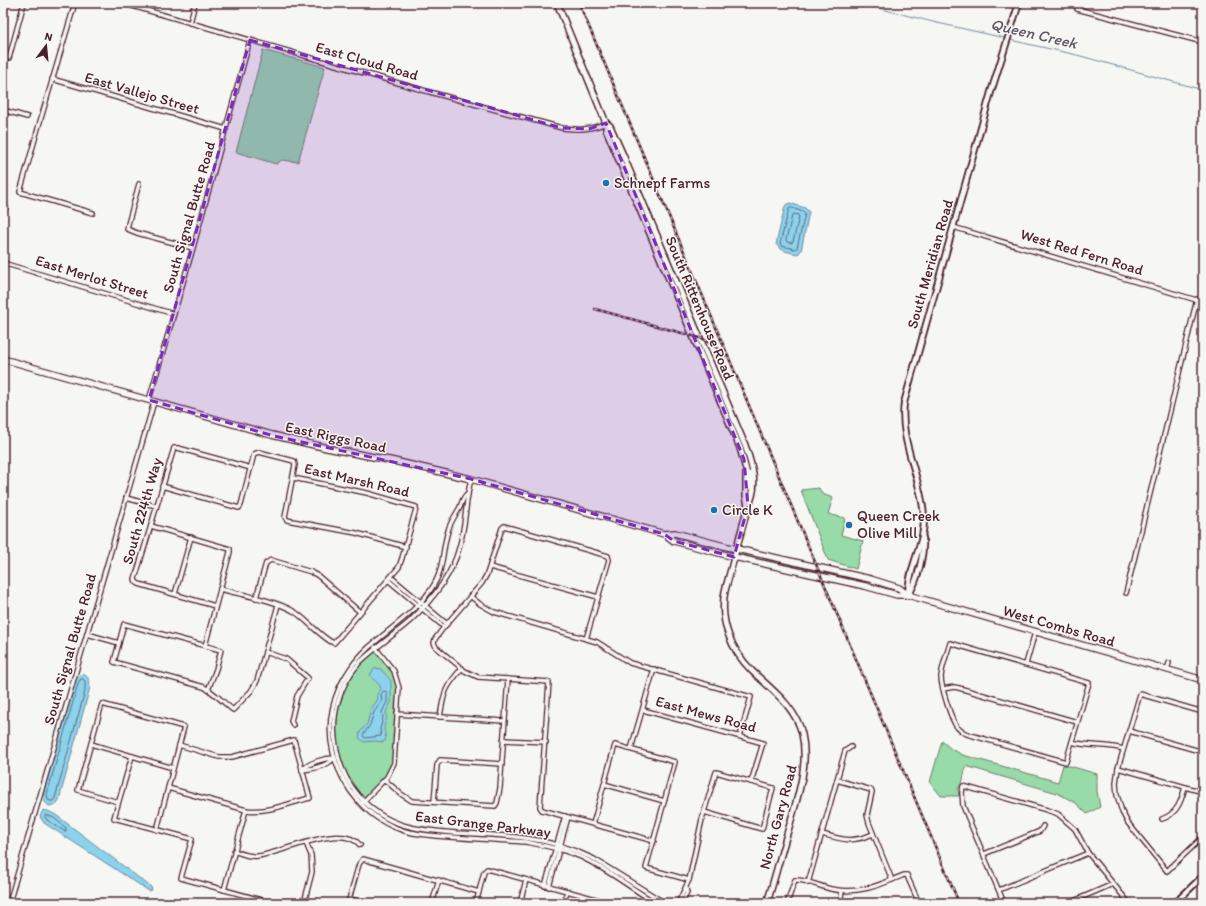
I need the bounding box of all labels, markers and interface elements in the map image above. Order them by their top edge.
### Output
water label: Queen Creek [989,14,1080,53]
north arrow [26,26,66,66]
text: N [43,30,54,44]
street label: East Cloud Road [314,38,420,84]
street label: East Vallejo Street [83,68,202,118]
street label: South Signal Butte Road [159,139,219,295]
place label: Schnepf Farms [614,174,710,192]
marker: Schnepf Farms [601,178,611,188]
street label: South Meridian Road [903,197,957,331]
street label: West Red Fern Road [1018,225,1146,279]
street label: South Rittenhouse Road [662,233,738,383]
street label: East Merlot Street [33,251,151,303]
street label: East Riggs Road [284,417,388,457]
street label: South 224th Way [118,456,166,566]
street label: East Marsh Road [303,459,411,501]
place label: Circle K [722,501,773,519]
marker: Circle K [709,505,719,515]
place label: Queen Creek Olive Mill [857,507,940,542]
marker: Queen Creek Olive Mill [844,520,854,530]
street label: South Signal Butte Road [40,571,100,727]
street label: West Combs Road [1001,601,1117,651]
street label: East Mews Road [654,692,758,736]
street label: North Gary Road [755,763,801,871]
street label: East Grange Parkway [414,807,552,841]

